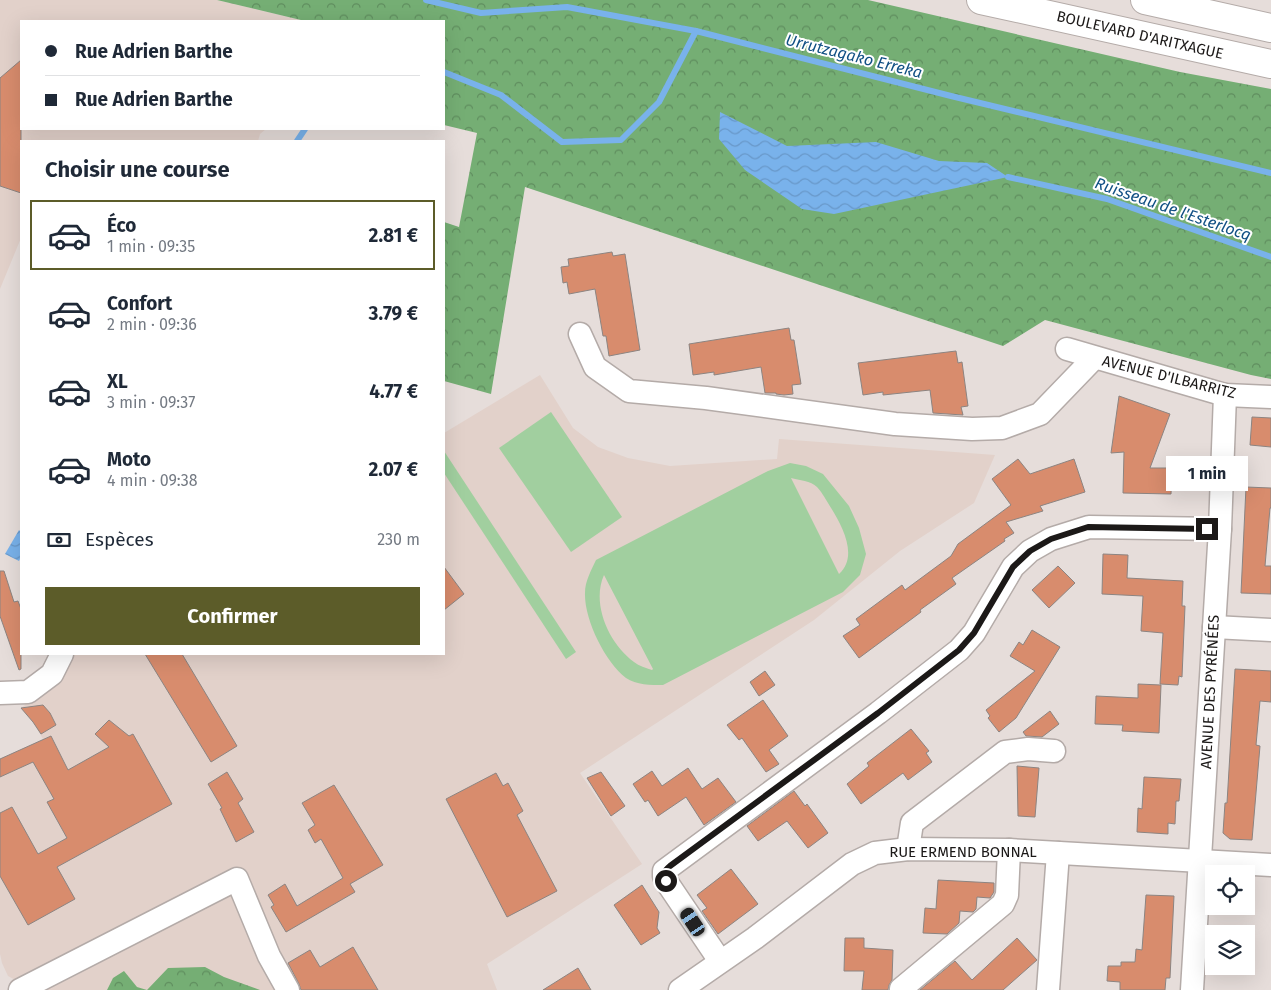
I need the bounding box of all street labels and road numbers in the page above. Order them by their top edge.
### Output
street label: BOULEVARD D'ARITXAGUE [1055,7,1225,63]
street label: AVENUE D'ILBARRITZ [1100,352,1238,402]
street label: AVENUE DES PYRÉNÉES [1197,614,1223,770]
street label: RUE ERMEND BONNAL [889,843,1037,861]

